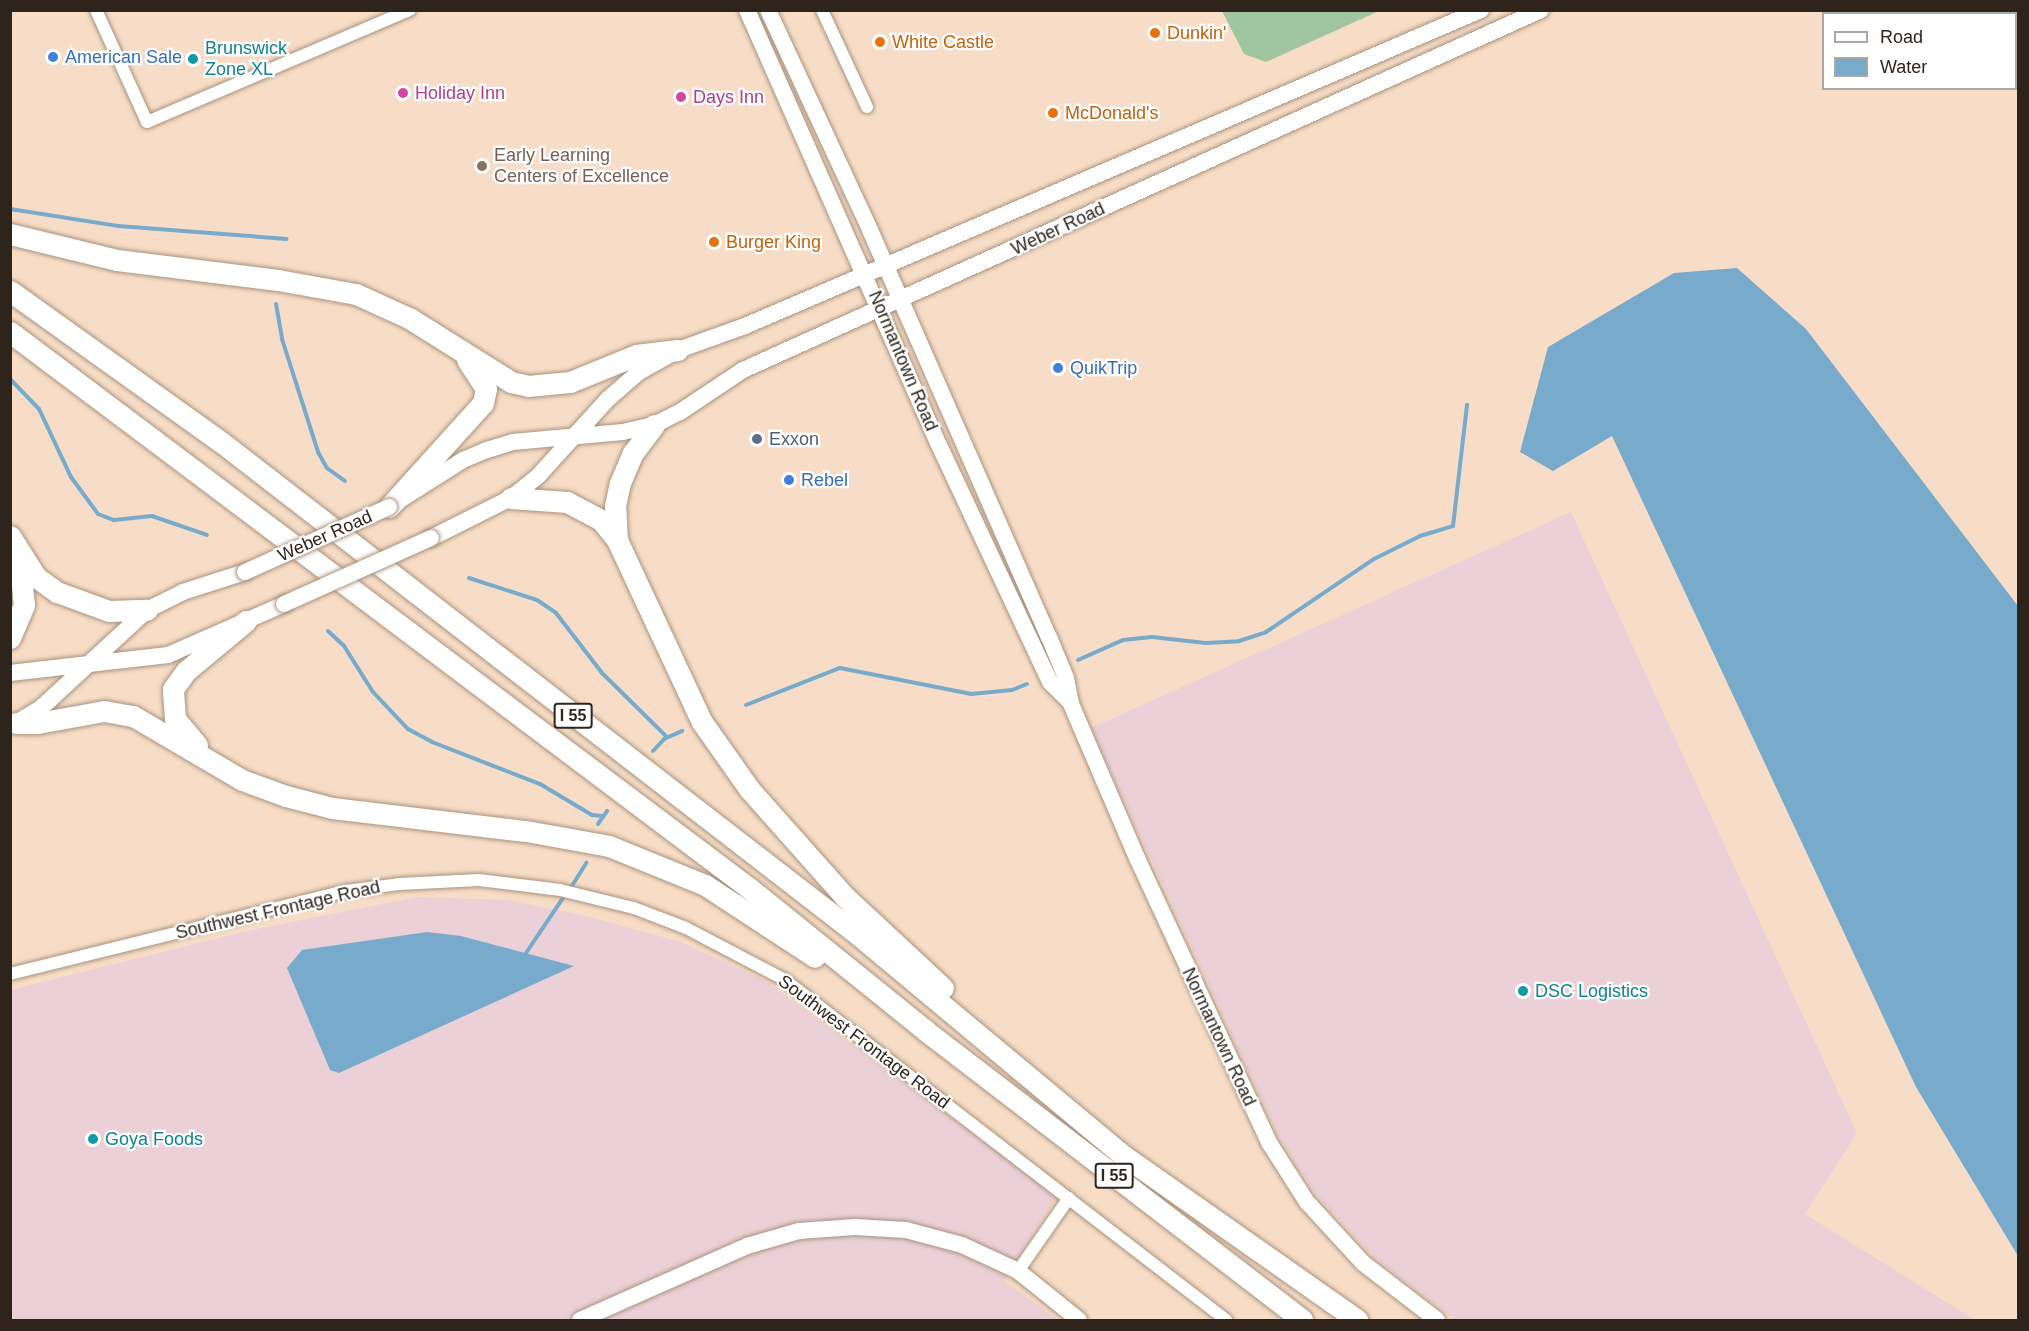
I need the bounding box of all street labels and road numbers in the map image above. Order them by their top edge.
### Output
street label: Weber Road [1008,198,1108,260]
street label: Normantown Road [864,288,942,434]
street label: Weber Road [275,506,375,566]
road number: I 55 [554,703,592,729]
street label: Southwest Frontage Road [174,876,382,944]
street label: Normantown Road [1178,964,1260,1110]
street label: Southwest Frontage Road [774,970,954,1114]
road number: I 55 [1094,1163,1134,1189]

